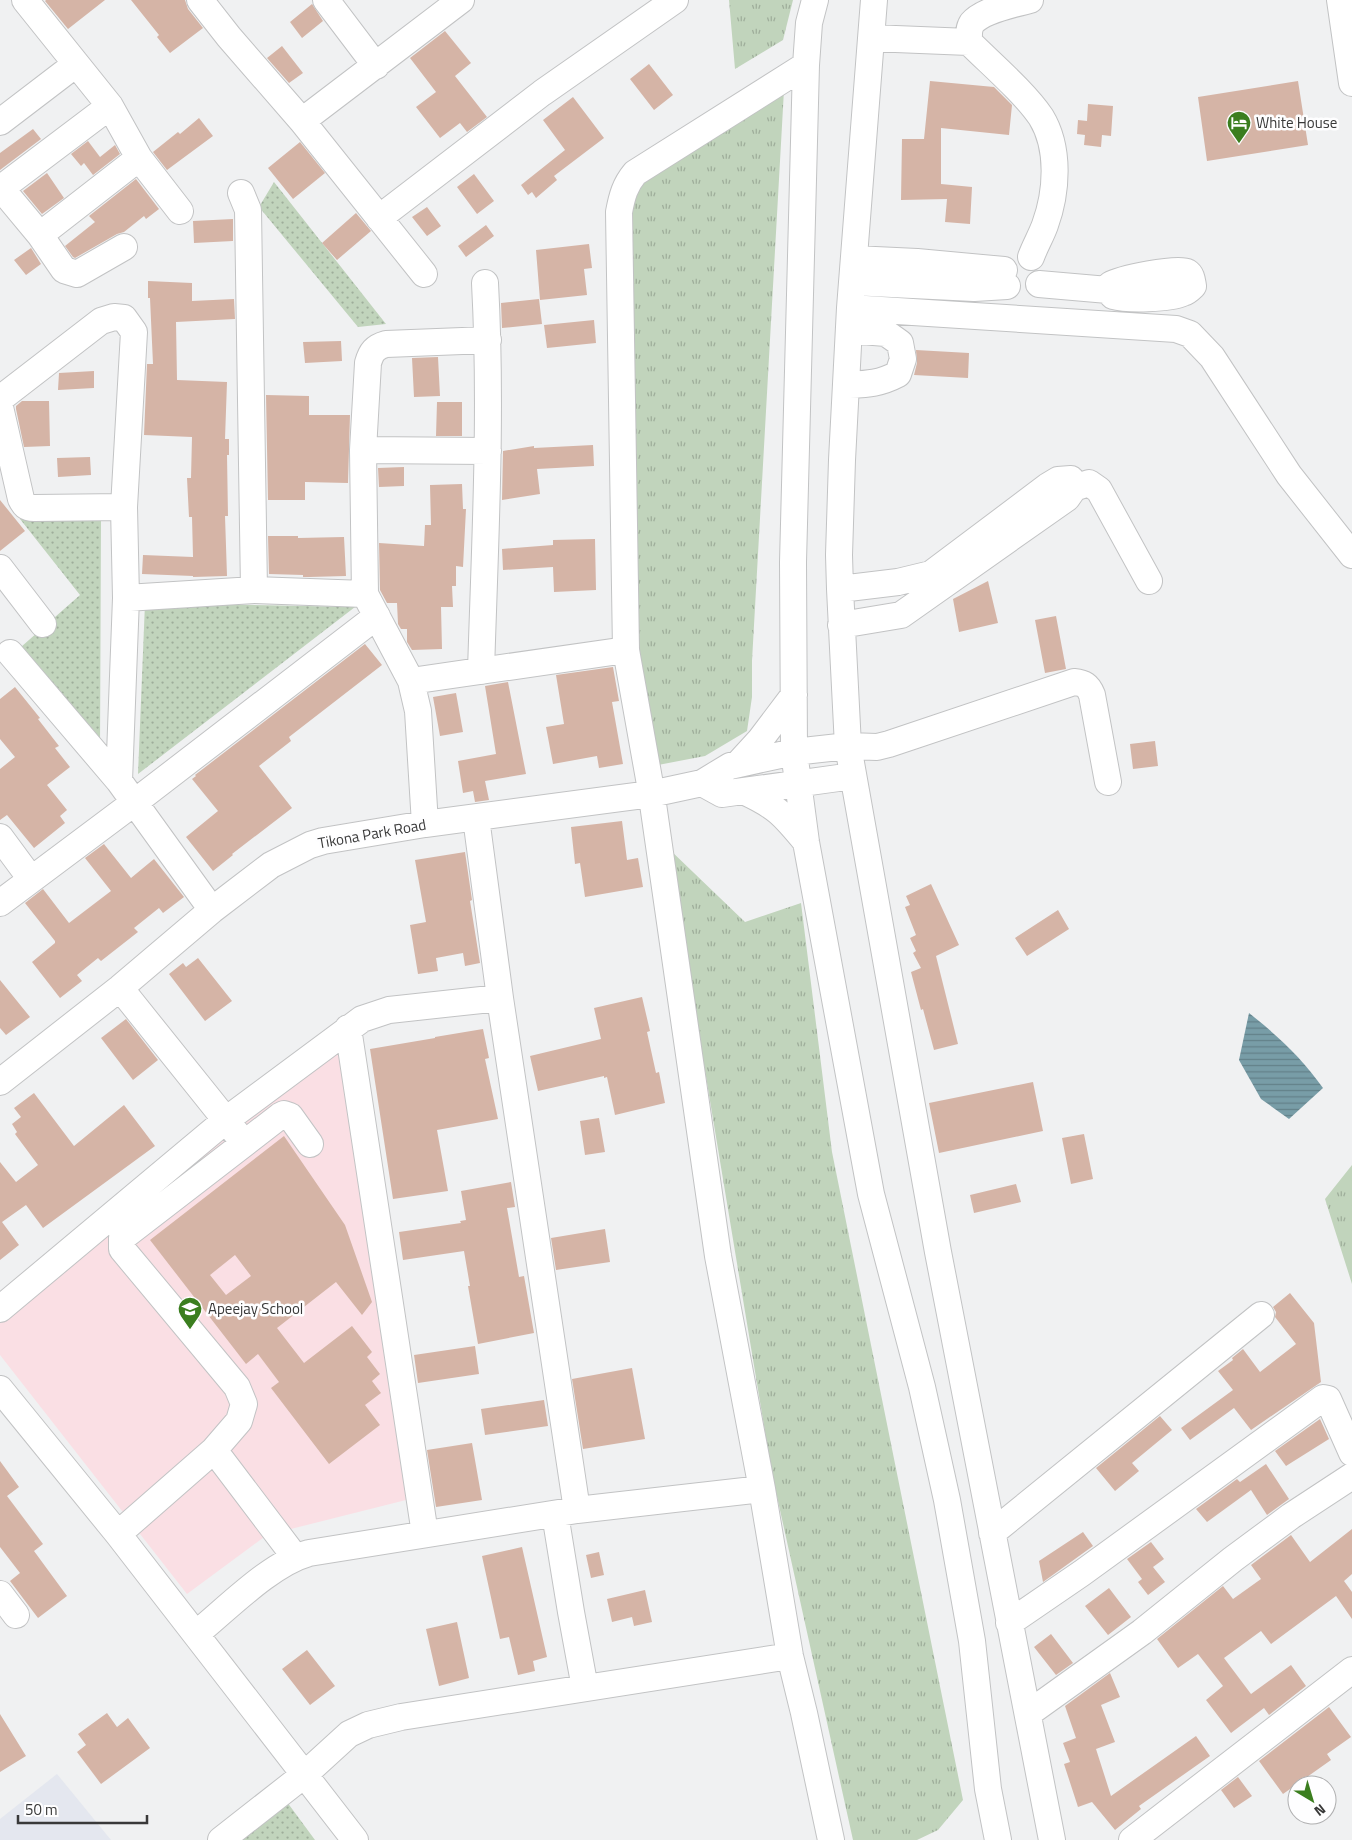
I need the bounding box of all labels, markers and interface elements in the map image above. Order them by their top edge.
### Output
hotel icon: White House [1226,110,1252,144]
place label: White House [1256,111,1337,134]
street label: Tikona Park Road [316,813,428,854]
school or university icon: Apeejay School [177,1296,203,1330]
place label: Apeejay School [208,1297,303,1320]
north arrow [1287,1775,1337,1825]
scale bar [18,1792,146,1824]
text: 50 m [25,1798,58,1821]
text: N [1310,1799,1331,1822]

